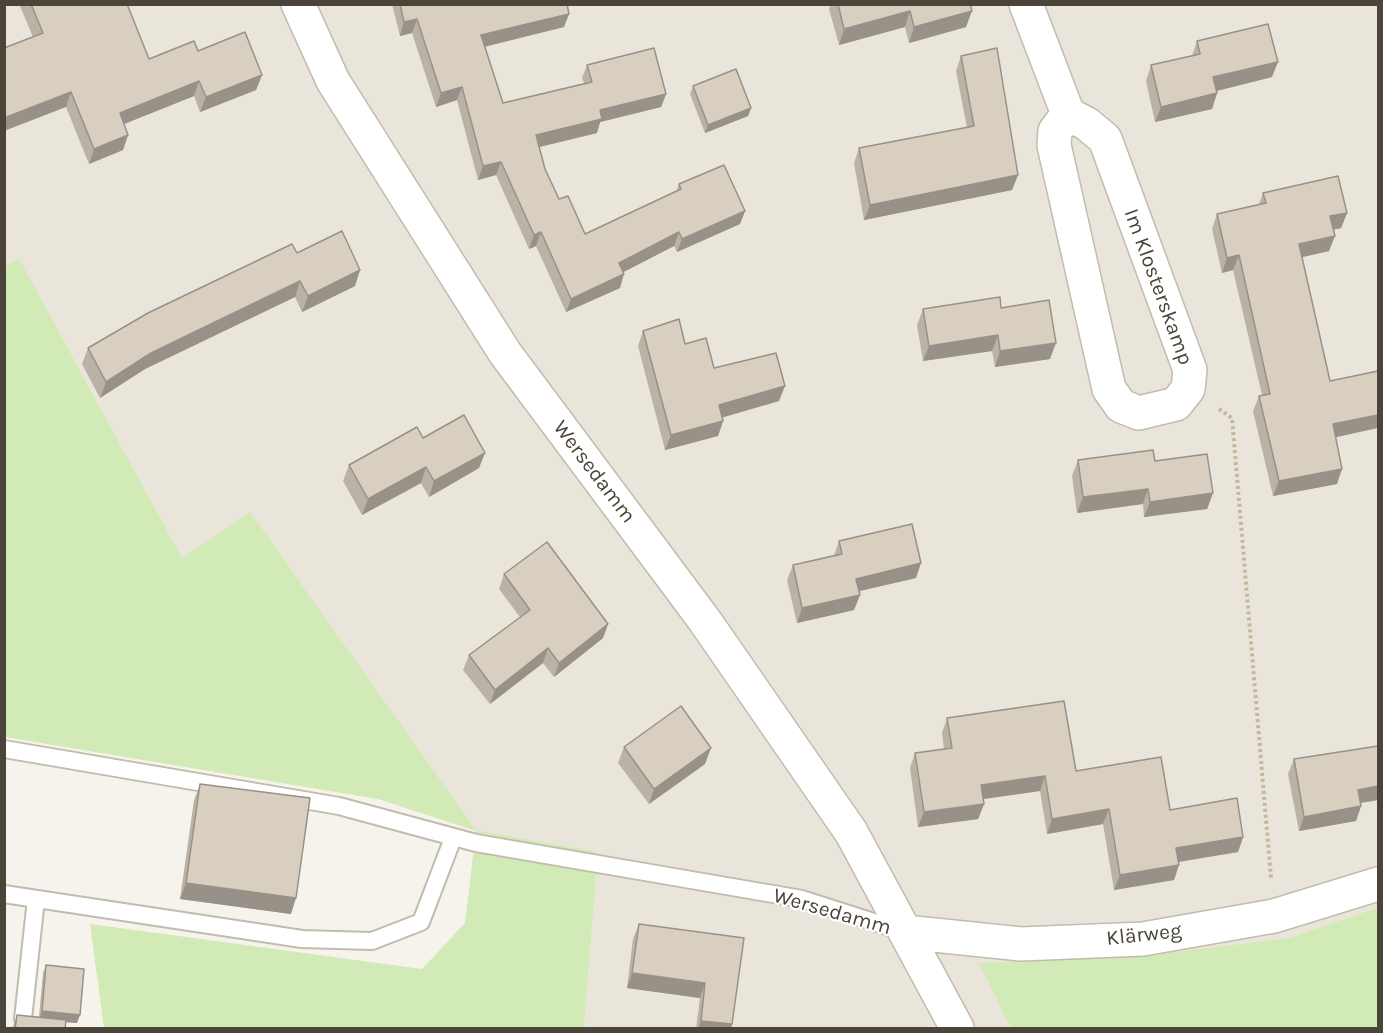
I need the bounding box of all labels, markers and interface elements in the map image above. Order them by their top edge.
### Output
street label: Im Klosterskamp [1118,206,1198,368]
street label: Wersedamm [547,416,641,528]
street label: Wersedamm [770,883,894,941]
street label: Klärweg [1105,919,1183,951]

